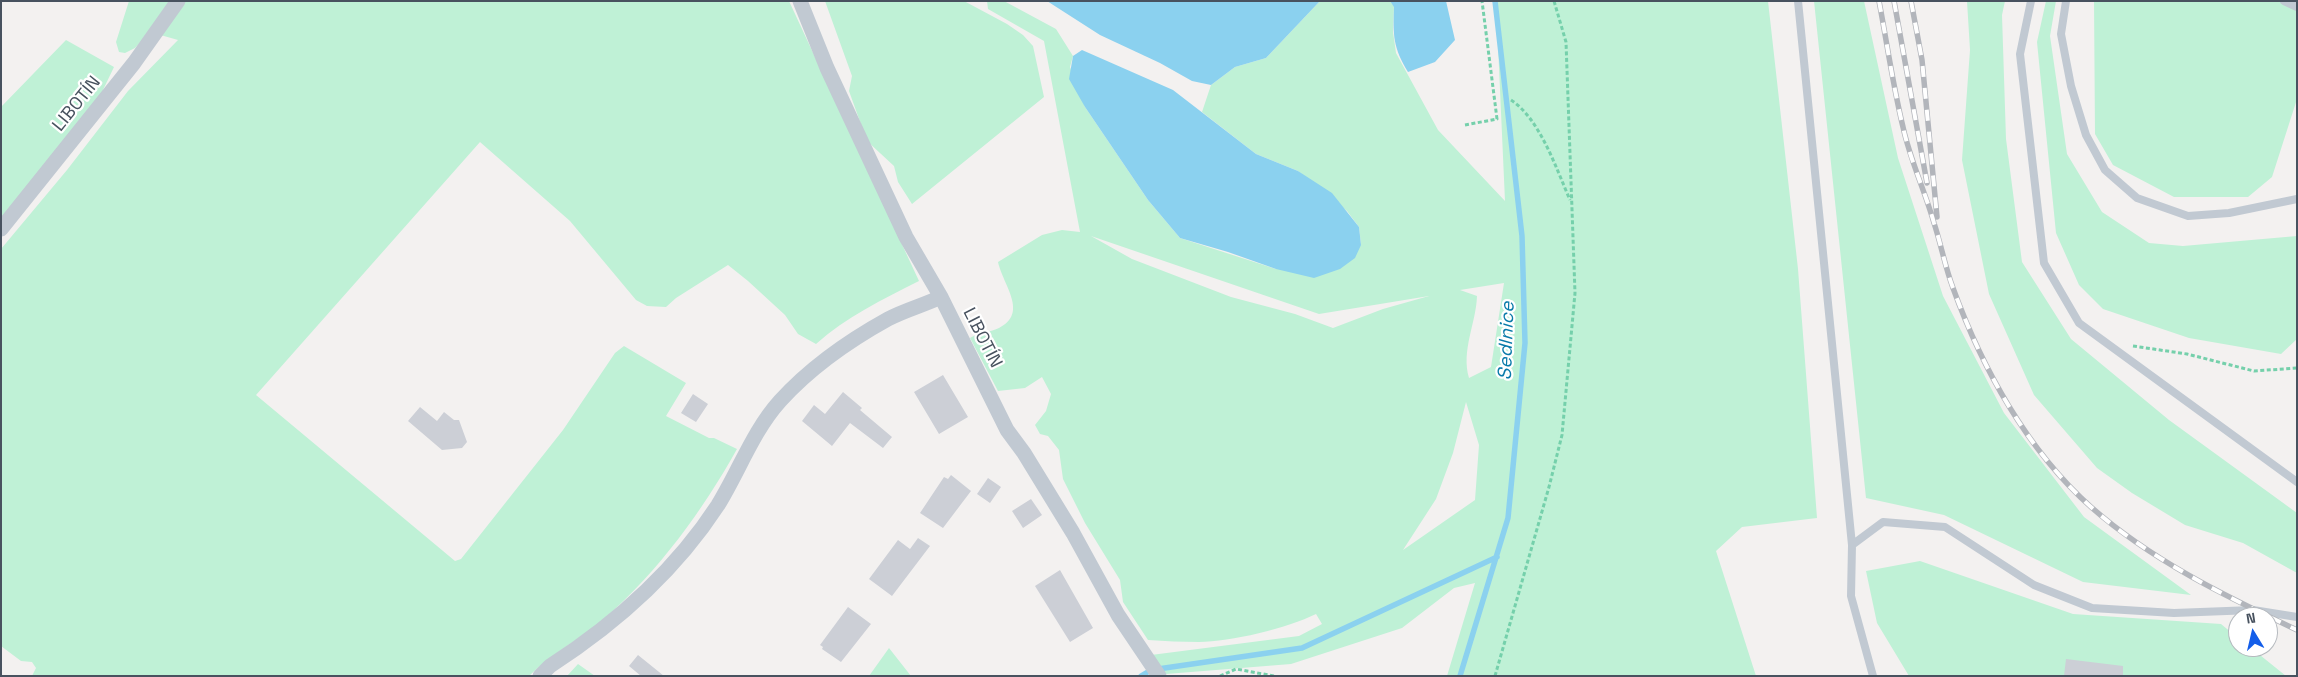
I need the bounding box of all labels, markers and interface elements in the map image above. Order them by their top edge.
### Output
street label: LIBOTÍN [48,72,106,136]
water label: Sedlnice [1494,301,1520,381]
street label: LIBOTÍN [958,304,1006,372]
north arrow [2228,607,2278,657]
text: N [2245,609,2257,628]

